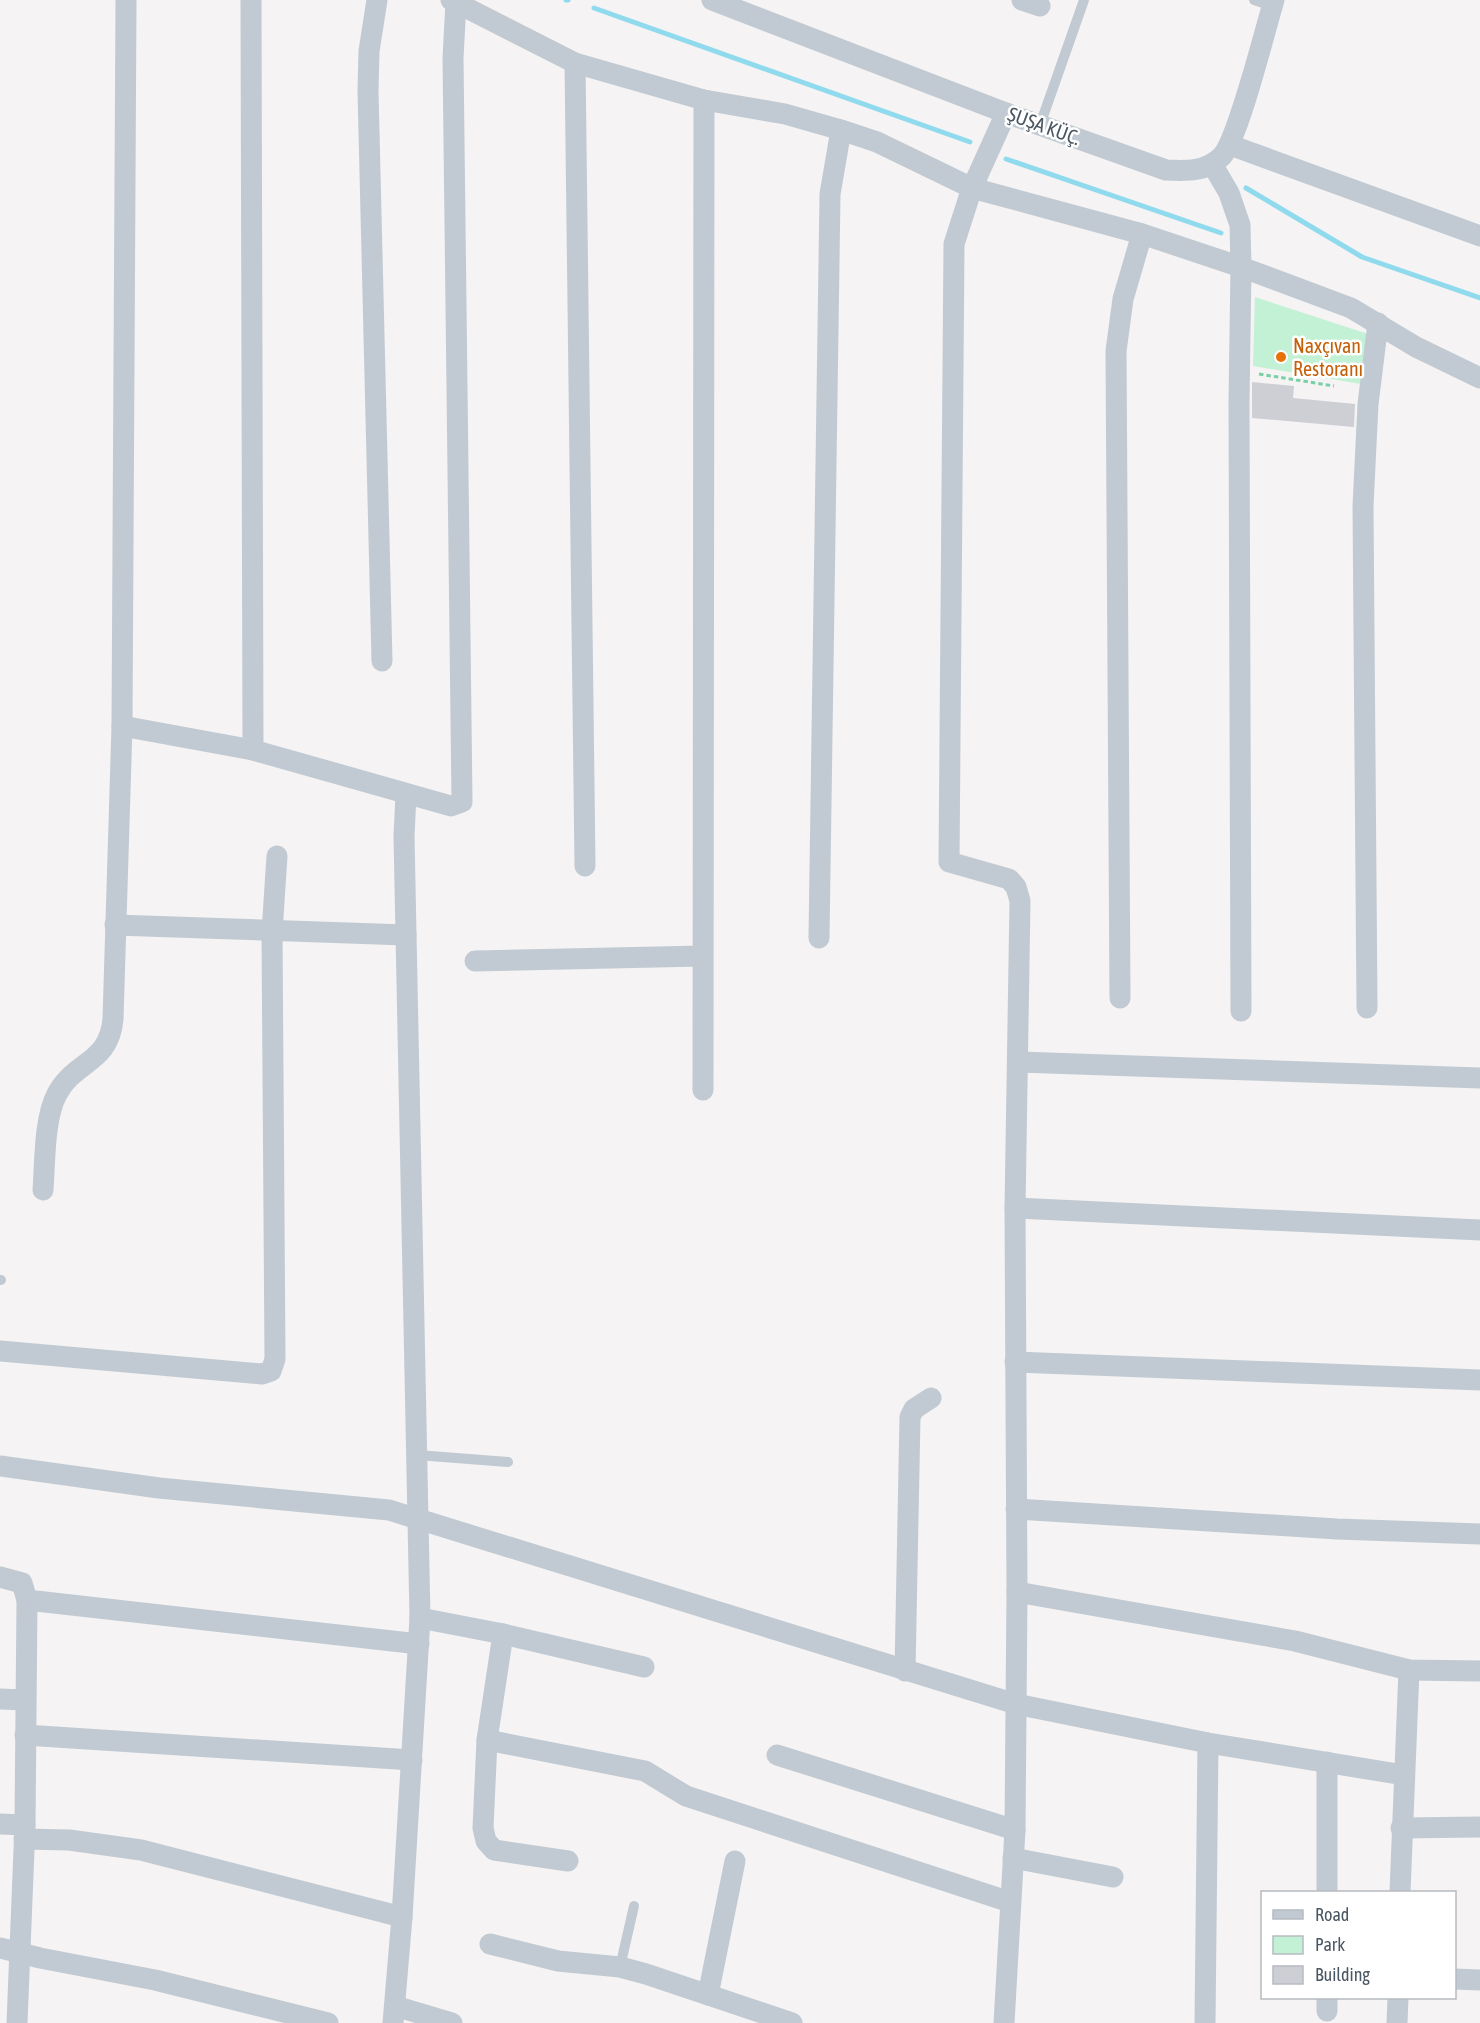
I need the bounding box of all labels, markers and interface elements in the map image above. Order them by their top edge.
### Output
street label: ŞUŞA KÜÇ. [1005,102,1083,149]
place label: Naxçıvan Restoranı [1293,334,1363,380]
marker: Naxçıvan Restoranı [1274,350,1288,364]
legend [1261,1891,1456,1999]
text: Road [1315,1904,1349,1925]
text: Park [1315,1934,1345,1955]
text: Building [1315,1964,1370,1985]

